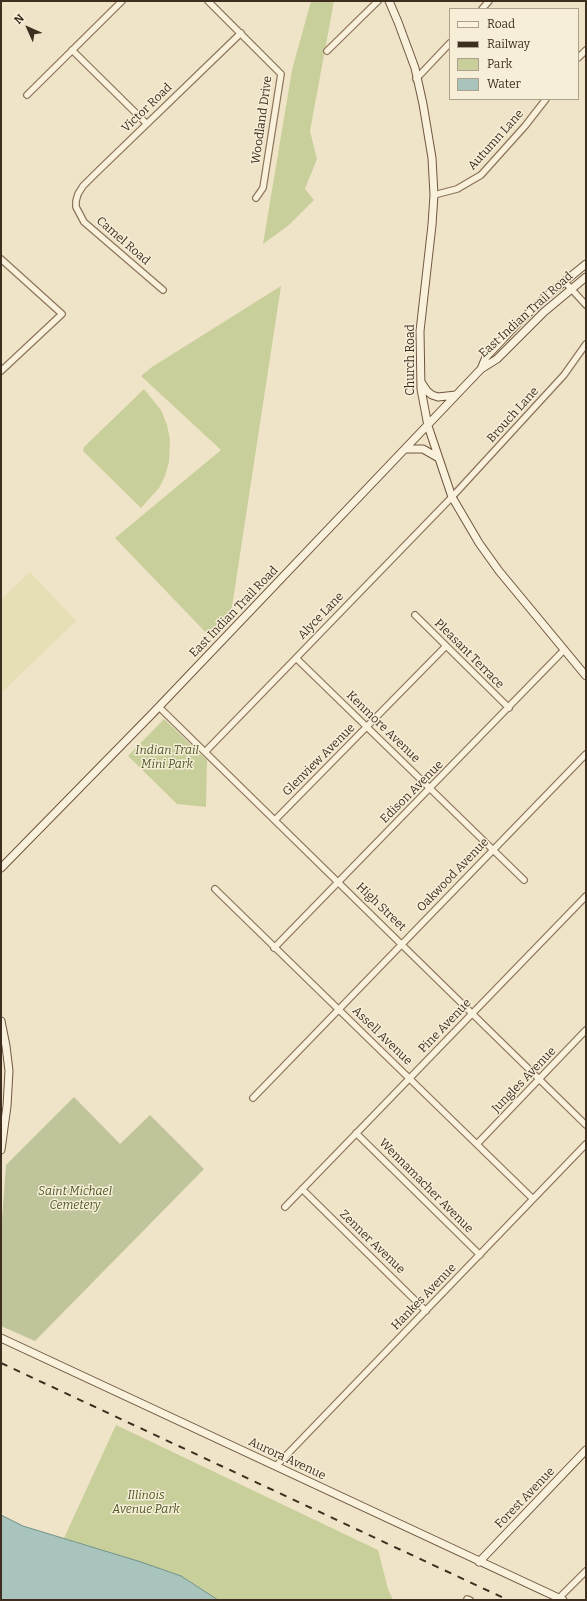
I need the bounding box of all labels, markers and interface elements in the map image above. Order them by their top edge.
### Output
north arrow [8,8,48,48]
legend [449,8,579,100]
text: N [12,12,27,27]
text: Road [487,17,515,31]
text: Railway [487,37,530,51]
text: Park [487,57,512,71]
street label: Woodland Drive [249,75,275,165]
text: Water [487,77,521,91]
street label: Victor Road [119,80,175,136]
street label: Autumn Lane [465,107,527,173]
street label: Camel Road [93,214,153,268]
street label: East Indian Trail Road [476,269,576,361]
street label: Church Road [404,324,418,396]
street label: Brouch Lane [484,384,542,446]
street label: East Indian Trail Road [187,563,281,661]
street label: Alyce Lane [295,589,347,643]
street label: Pleasant Terrace [431,616,507,692]
street label: Kenmore Avenue [343,688,423,766]
street label: Glenview Avenue [280,721,358,799]
park label: Indian Trail Mini Park [135,744,199,772]
street label: Edison Avenue [378,758,446,826]
street label: Oakwood Avenue [414,835,492,915]
street label: High Street [353,880,409,934]
street label: Pine Avenue [416,996,474,1056]
street label: Assell Avenue [349,1004,415,1068]
street label: Jungles Avenue [489,1044,559,1116]
street label: Wennamacher Avenue [376,1136,476,1236]
park label: Saint Michael Cemetery [38,1185,112,1213]
street label: Zenner Avenue [336,1207,408,1277]
street label: Hankes Avenue [389,1261,459,1333]
street label: Aurora Avenue [246,1435,328,1483]
street label: Forest Avenue [492,1464,558,1532]
park label: Illinois Avenue Park [112,1489,180,1517]

